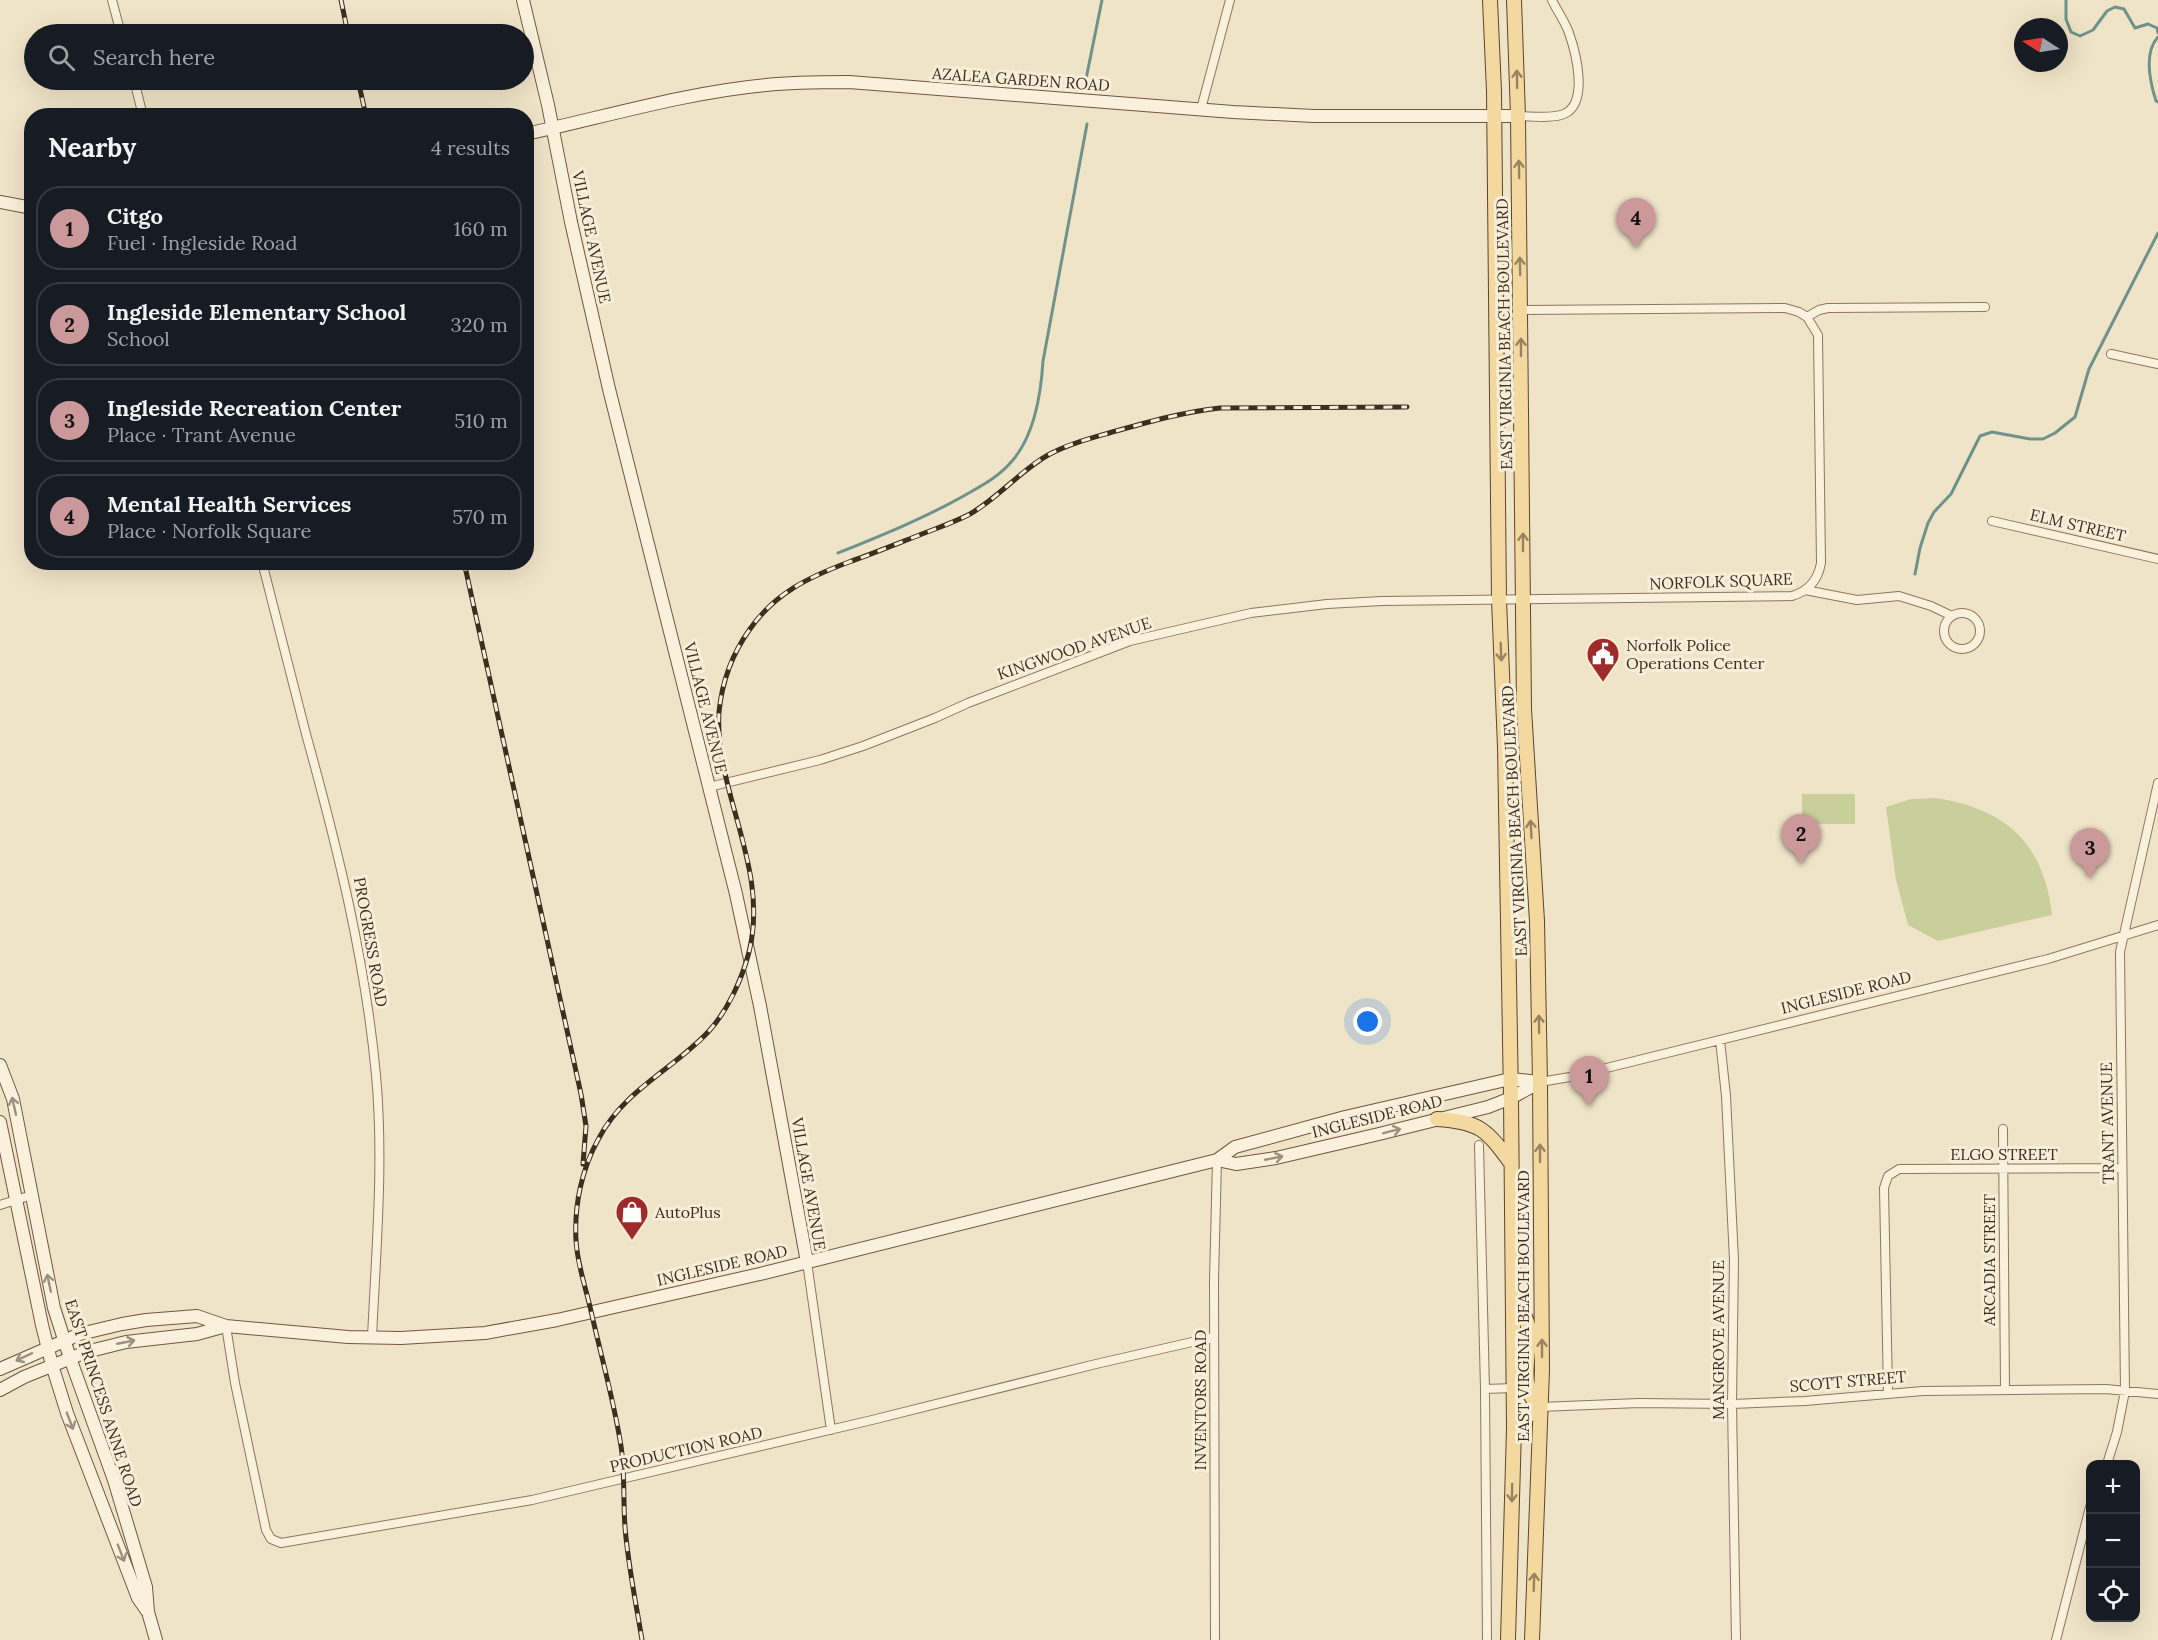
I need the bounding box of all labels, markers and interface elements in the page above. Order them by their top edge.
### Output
north arrow [2014,18,2068,72]
search box [24,24,534,90]
icon: search [45,41,78,74]
text: Search here [93,43,215,71]
street label: AZALEA GARDEN ROAD [930,63,1111,95]
one-way arrow [1511,70,1523,90]
text: Nearby [48,131,136,164]
text: 4 results [431,135,510,160]
one-way arrow [1513,159,1524,179]
street label: VILLAGE AVENUE [568,168,616,305]
street label: EAST VIRGINIA BEACH BOULEVARD [1492,198,1516,470]
pin: 4 [1616,198,1656,248]
text: Citgo [107,202,163,230]
text: 1 [65,216,74,241]
text: 160 m [454,216,508,241]
text: Fuel · Ingleside Road [107,230,297,255]
one-way arrow [1514,256,1526,276]
text: Ingleside Elementary School [107,298,406,326]
text: 2 [64,312,75,337]
text: 320 m [451,312,508,337]
text: School [107,326,170,351]
one-way arrow [1515,337,1527,357]
text: Ingleside Recreation Center [107,394,401,422]
text: 3 [64,408,75,433]
text: 510 m [454,408,508,433]
text: Place · Trant Avenue [107,422,296,447]
text: Mental Health Services [107,490,351,518]
text: 4 [64,504,75,529]
text: 570 m [452,504,508,529]
street label: ELM STREET [2028,504,2128,546]
text: Place · Norfolk Square [107,518,311,543]
one-way arrow [1517,532,1529,552]
street label: NORFOLK SQUARE [1649,568,1793,594]
street label: KINGWOOD AVENUE [994,612,1154,684]
place label: Norfolk Police Operations Center [1626,635,1765,673]
public building icon: Norfolk Police Operations Center [1585,636,1621,683]
street label: VILLAGE AVENUE [680,639,732,776]
one-way arrow [1496,641,1507,661]
street label: EAST VIRGINIA BEACH BOULEVARD [1497,685,1531,957]
pin: 2 [1782,814,1820,864]
one-way arrow [1525,819,1536,839]
pin: 3 [2070,828,2110,878]
street label: PROGRESS ROAD [350,876,392,1008]
street label: INGLESIDE ROAD [1779,966,1913,1018]
your location [1353,1007,1382,1036]
one-way arrow [1533,1014,1545,1034]
pin: 1 [1570,1056,1608,1106]
street label: TRANT AVENUE [2096,1062,2118,1184]
street label: INGLESIDE ROAD [1310,1090,1444,1142]
one-way arrow [7,1097,19,1116]
street label: VILLAGE AVENUE [787,1115,831,1252]
one-way arrow [1383,1124,1402,1136]
one-way arrow [1534,1144,1546,1164]
street label: ELGO STREET [1950,1144,2058,1164]
one-way arrow [1264,1152,1284,1163]
street label: EAST VIRGINIA BEACH BOULEVARD [1513,1170,1533,1442]
shop icon: AutoPlus [614,1194,650,1241]
street label: ARCADIA STREET [1979,1194,1999,1327]
place label: AutoPlus [654,1202,721,1222]
street label: INGLESIDE ROAD [655,1240,789,1290]
street label: MANGROVE AVENUE [1708,1260,1728,1420]
one-way arrow [43,1274,54,1294]
street label: EAST PRINCESS ANNE ROAD [61,1297,147,1509]
street label: INVENTORS ROAD [1190,1330,1210,1470]
one-way arrow [116,1336,135,1347]
one-way arrow [1536,1339,1547,1359]
one-way arrow [15,1352,33,1364]
street label: SCOTT STREET [1789,1366,1907,1396]
one-way arrow [65,1411,76,1429]
street label: PRODUCTION ROAD [608,1422,764,1476]
map controls [2086,1460,2140,1622]
button: + [2086,1460,2140,1514]
one-way arrow [1507,1482,1518,1502]
button: − [2086,1514,2140,1568]
one-way arrow [116,1543,127,1562]
button: locate [2086,1568,2140,1622]
one-way arrow [1529,1572,1540,1592]

